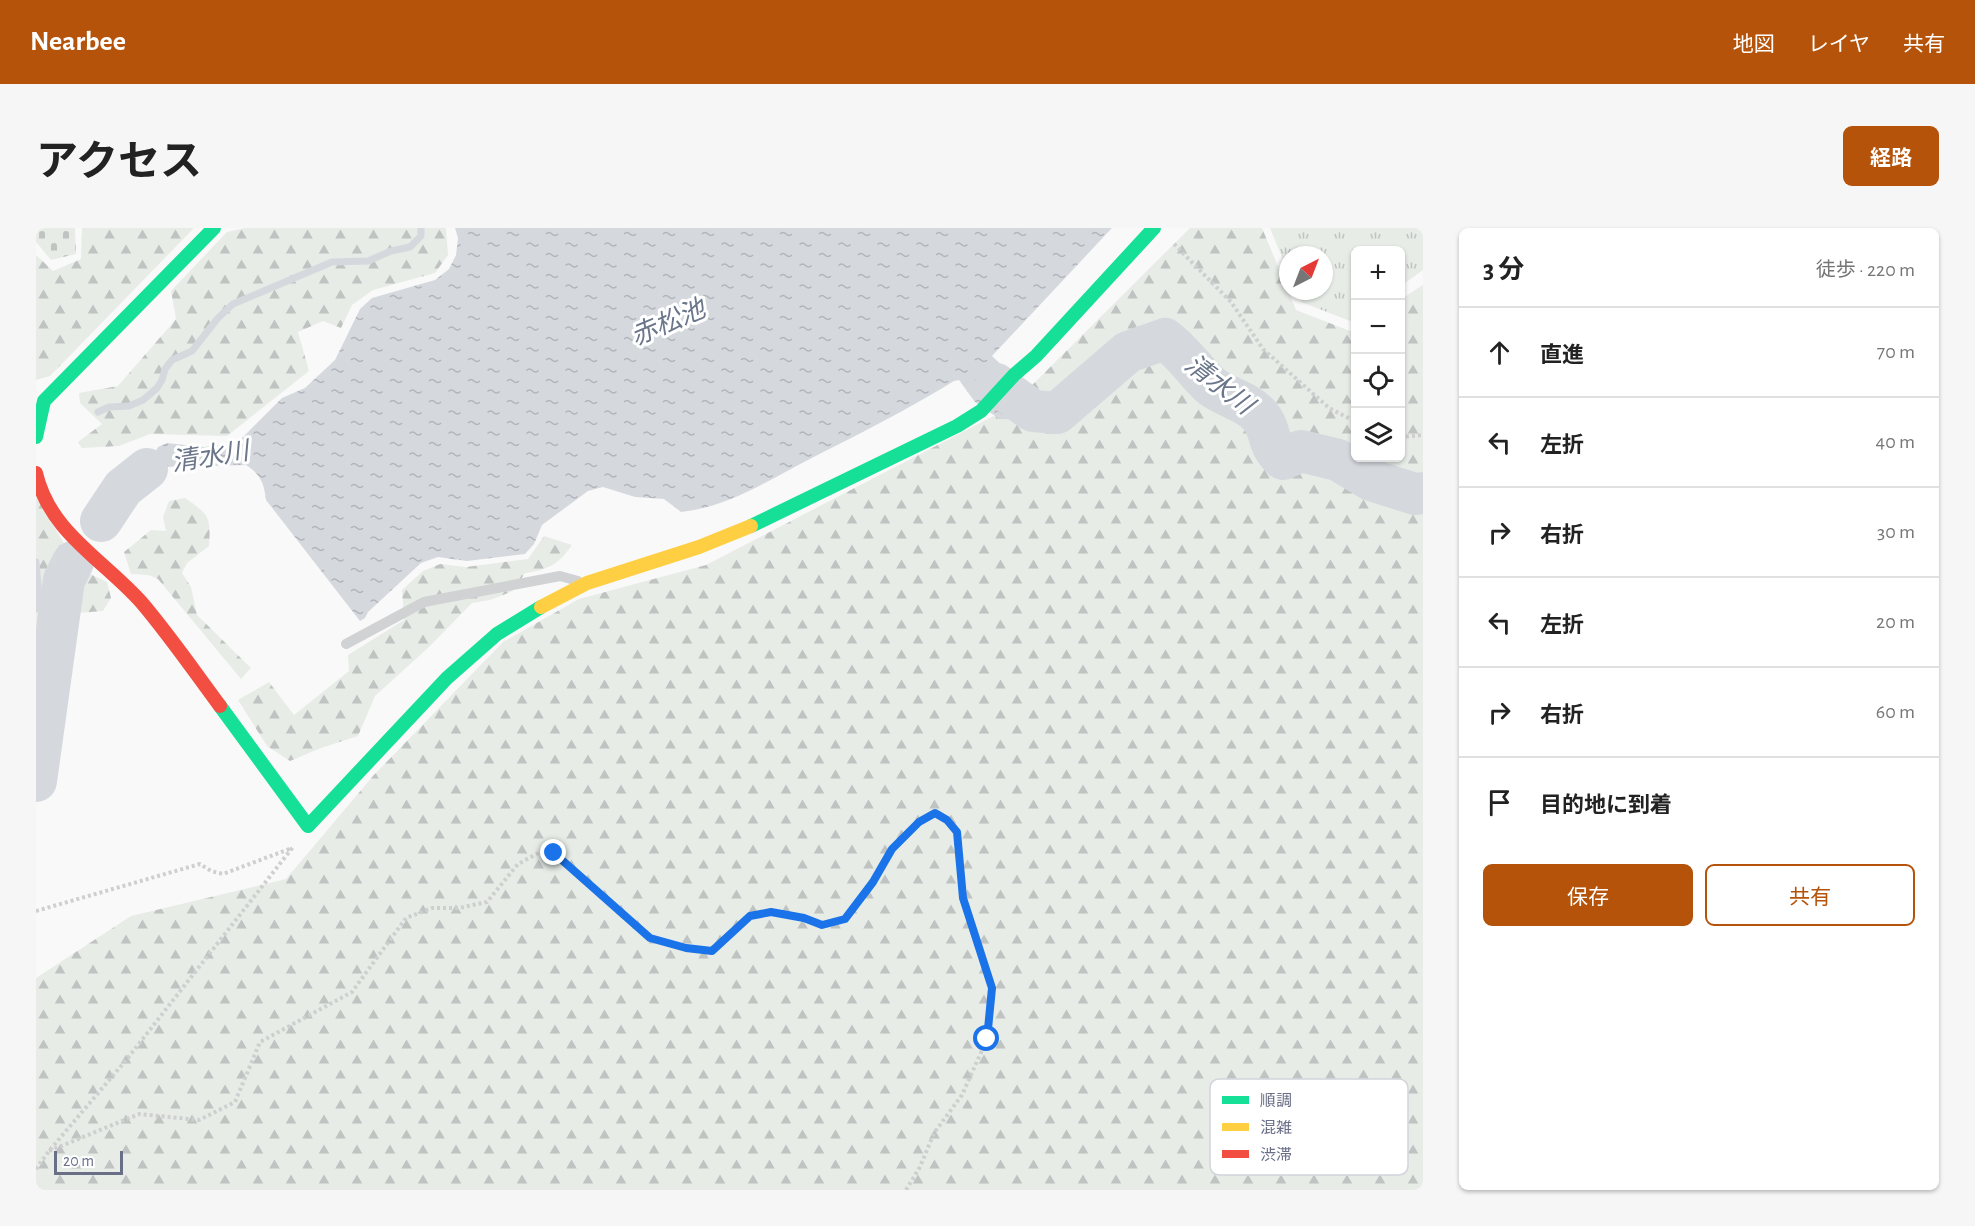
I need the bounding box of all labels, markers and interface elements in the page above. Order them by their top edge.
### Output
text: Nearbee [30,28,126,56]
text: 地図 [1733,34,1775,55]
text: レイヤ [1808,34,1870,55]
text: 共有 [1903,34,1945,55]
button: 経路 [1843,126,1939,186]
text: アクセス [36,141,202,183]
north arrow [1279,246,1333,300]
map controls [1351,246,1405,462]
button: + [1351,246,1405,300]
text: 3 分 [1483,257,1524,283]
text: 徒歩 · 220 m [1816,260,1915,280]
water label: 赤松池 [627,294,712,350]
button: − [1351,300,1405,354]
icon: ahead [1483,336,1516,369]
text: 70 m [1877,342,1915,362]
text: 直進 [1540,344,1584,366]
water label: 清水川 [1180,350,1261,421]
button: locate [1351,354,1405,408]
button: layers [1351,408,1405,462]
icon: left [1483,426,1516,459]
text: 40 m [1876,432,1915,452]
text: 左折 [1540,434,1584,456]
water label: 清水川 [169,437,254,476]
icon: right [1483,516,1516,549]
text: 30 m [1877,522,1915,542]
text: 右折 [1540,524,1584,546]
icon: left [1483,606,1516,639]
text: 20 m [1876,612,1915,632]
text: 左折 [1540,614,1584,636]
icon: right [1483,696,1516,729]
text: 60 m [1876,702,1915,722]
text: 右折 [1540,704,1584,726]
icon: arrive [1483,786,1516,819]
text: 目的地に到着 [1540,794,1672,816]
route end [540,839,566,865]
button: 保存 [1483,864,1693,926]
button: 共有 [1705,864,1915,926]
route start [973,1025,999,1051]
legend [1210,1079,1408,1175]
text: 順調 [1260,1093,1292,1109]
text: 混雑 [1260,1119,1292,1136]
text: 渋滞 [1260,1147,1292,1163]
scale bar [54,1148,123,1176]
text: 20 m [63,1153,94,1169]

